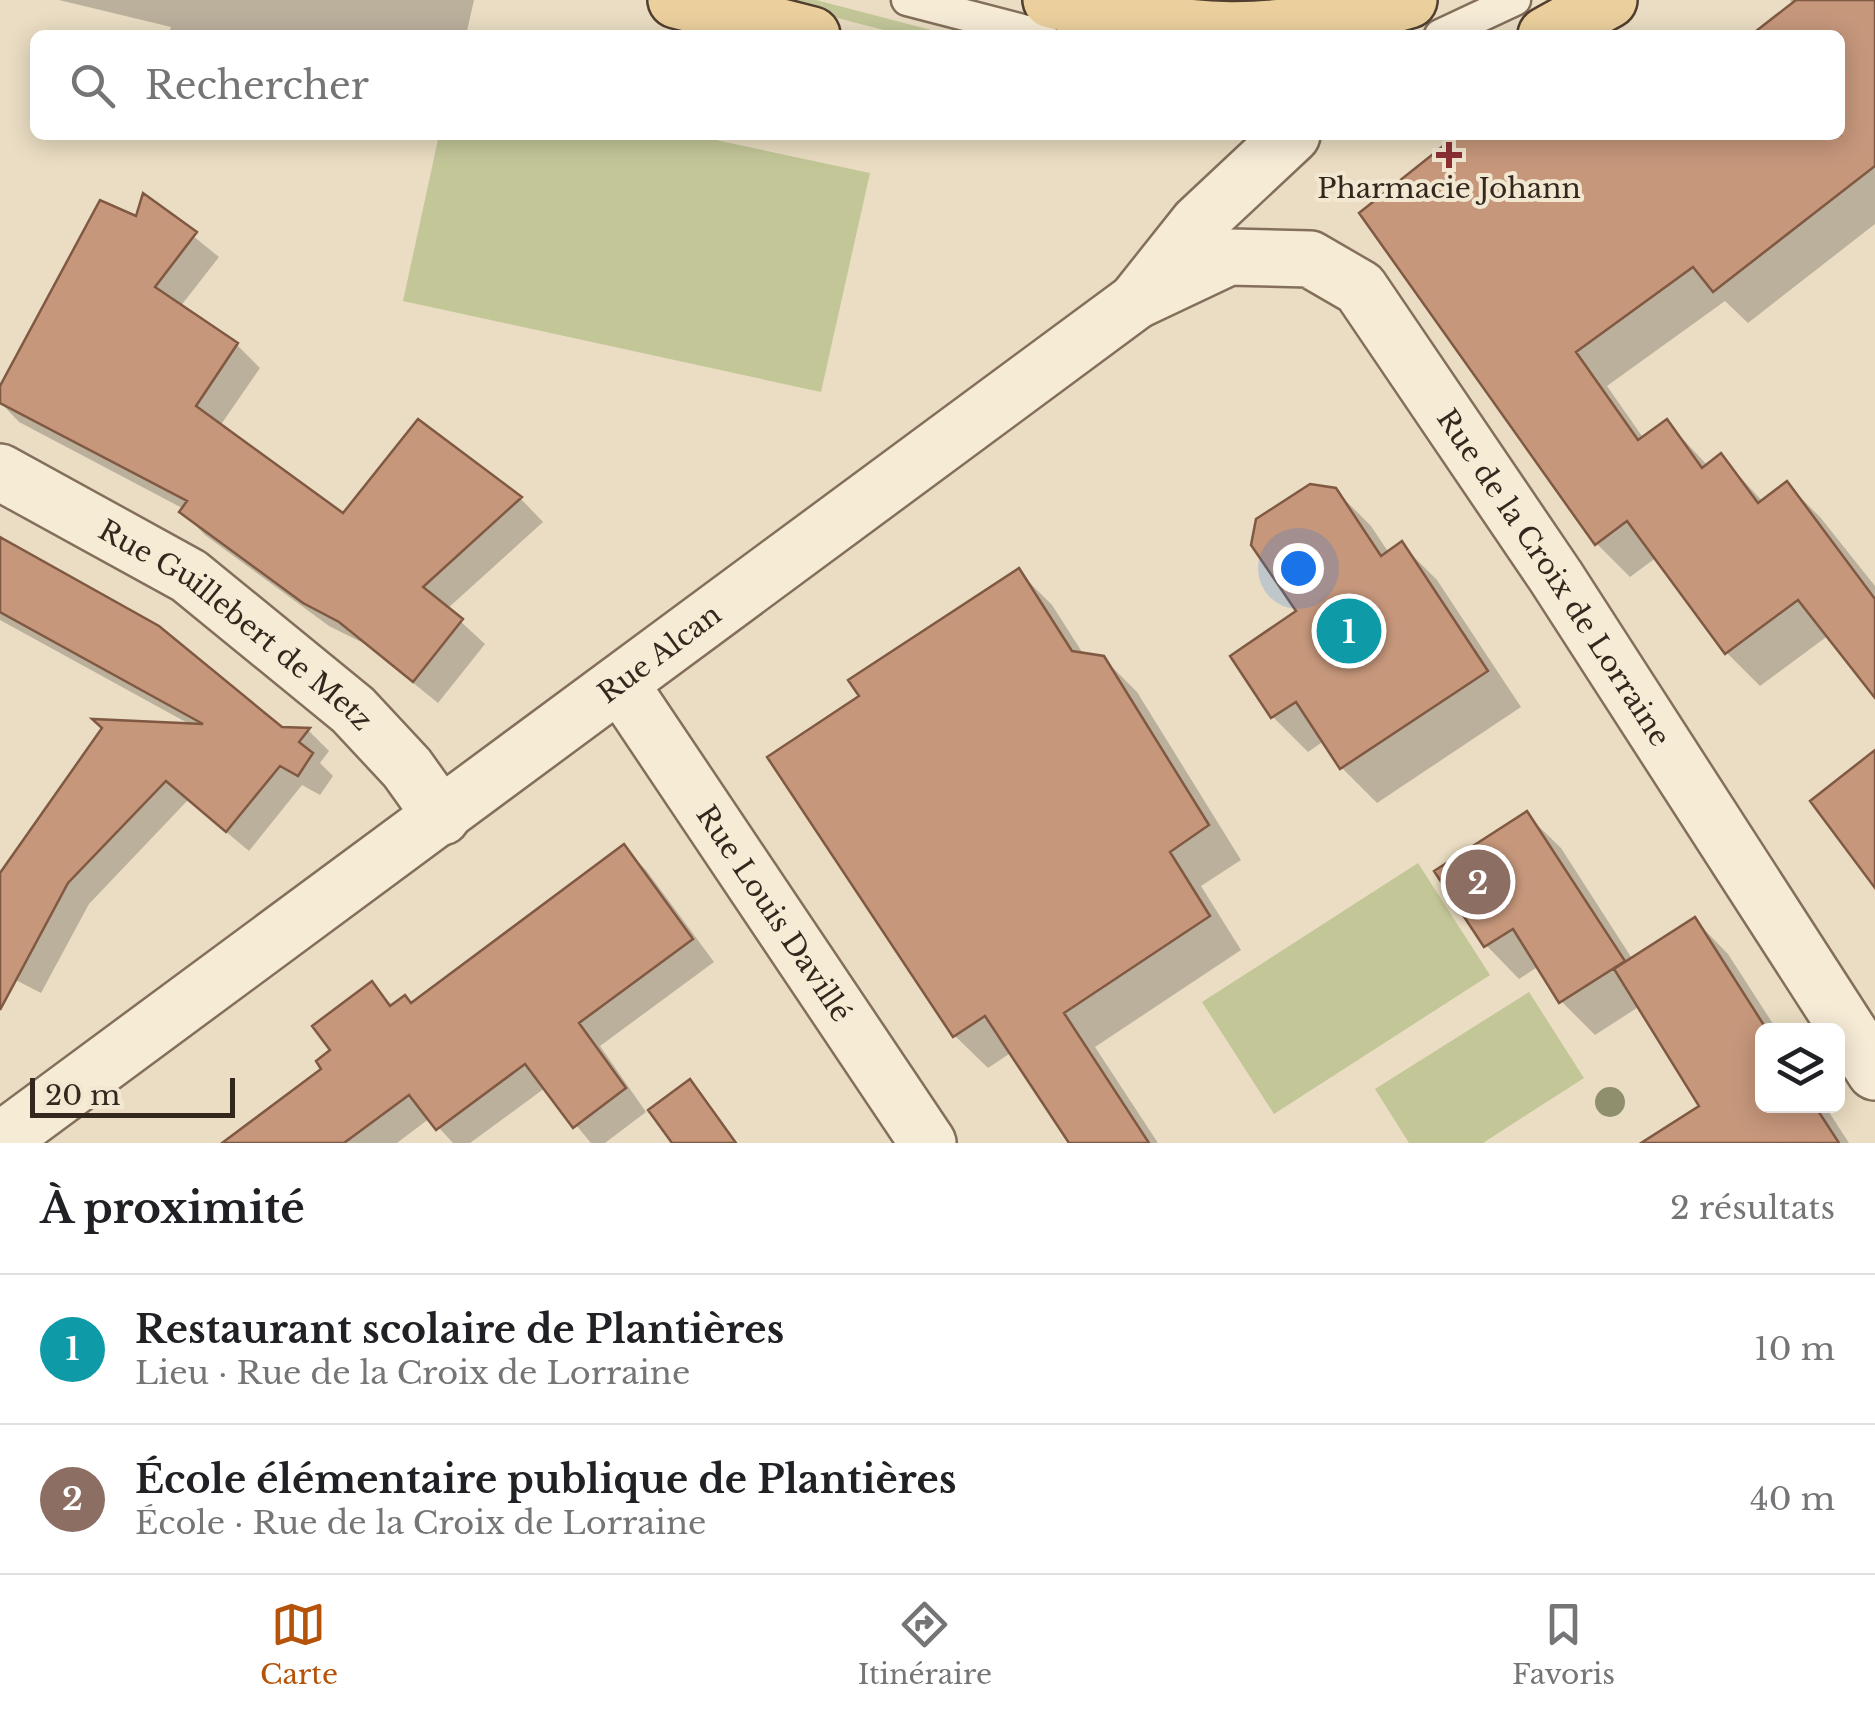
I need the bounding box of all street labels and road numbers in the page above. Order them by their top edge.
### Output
street label: Rue de la Croix de Lorraine [1429,402,1677,753]
street label: Rue Guillebert de Metz [92,513,380,738]
street label: Rue Alcan [591,597,728,711]
street label: Rue Louis Davillé [689,799,859,1029]

